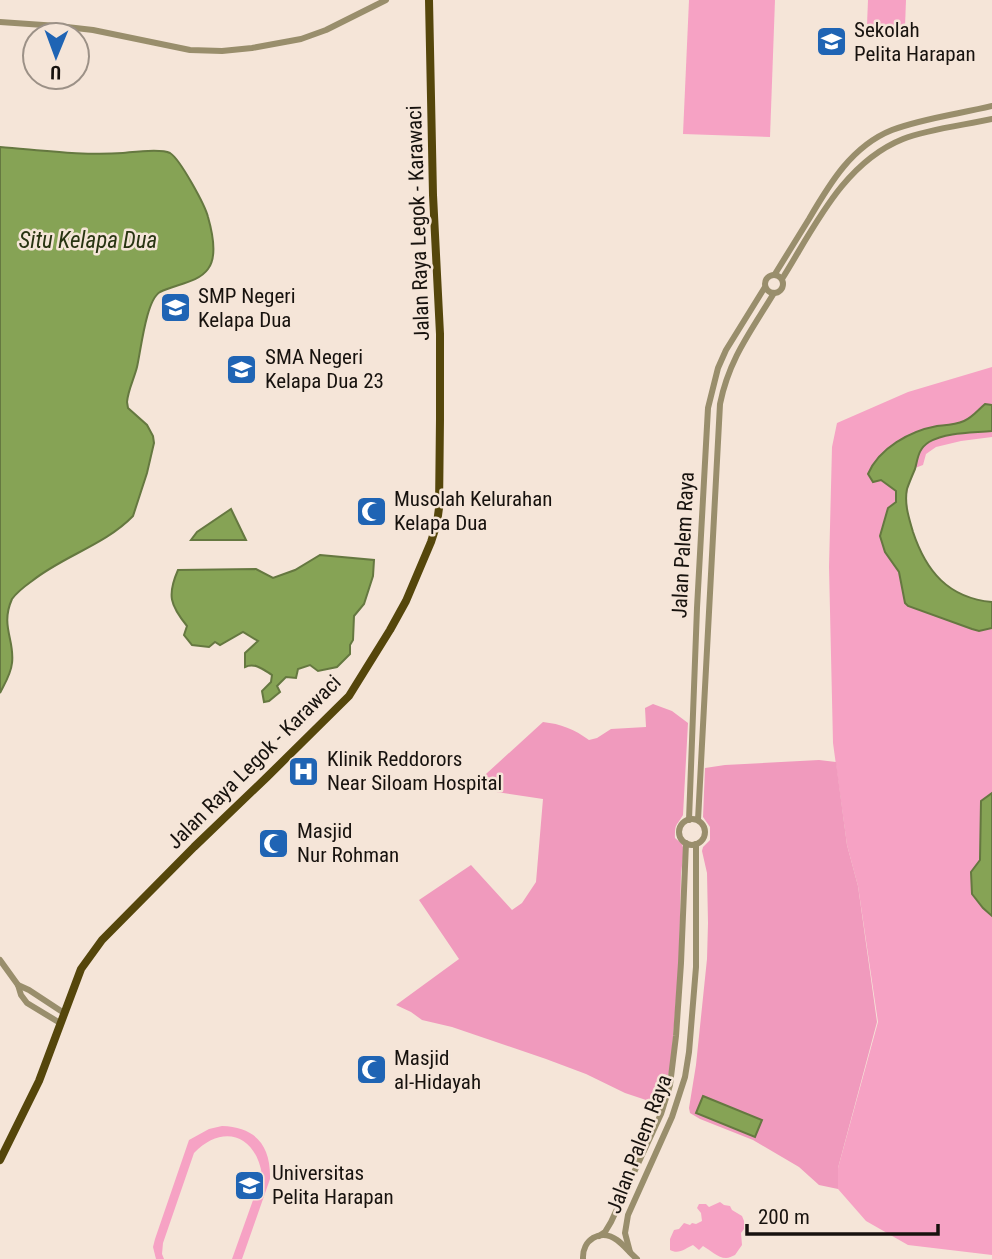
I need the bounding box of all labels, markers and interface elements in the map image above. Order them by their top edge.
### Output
place label: Sekolah Pelita Harapan [854,18,976,66]
north arrow [21,21,91,91]
school or university icon: Sekolah Pelita Harapan [814,25,848,59]
text: U [50,61,61,84]
street label: Jalan Raya Legok - Karawaci [402,105,434,341]
water label: Situ Kelapa Dua [19,227,157,254]
place label: SMP Negeri Kelapa Dua [198,284,295,332]
school or university icon: SMP Negeri Kelapa Dua [158,291,192,325]
place label: SMA Negeri Kelapa Dua 23 [265,345,384,393]
school or university icon: SMA Negeri Kelapa Dua 23 [225,352,259,386]
street label: Jalan Palem Raya [667,471,699,619]
place label: Musolah Kelurahan Kelapa Dua [394,487,552,535]
mosque icon: Musolah Kelurahan Kelapa Dua [354,494,388,528]
street label: Jalan Raya Legok - Karawaci [162,670,346,854]
place label: Klinik Reddorors Near Siloam Hospital [327,747,502,795]
hospital icon: Klinik Reddorors Near Siloam Hospital [287,754,321,788]
place label: Masjid Nur Rohman [297,819,399,867]
mosque icon: Masjid Nur Rohman [257,826,291,860]
place label: Masjid al-Hidayah [394,1046,481,1094]
mosque icon: Masjid al-Hidayah [354,1053,388,1087]
street label: Jalan Palem Raya [602,1071,676,1217]
place label: Universitas Pelita Harapan [272,1161,394,1209]
school or university icon: Universitas Pelita Harapan [232,1168,266,1202]
scale bar [747,1192,938,1236]
text: 200 m [758,1205,810,1229]

